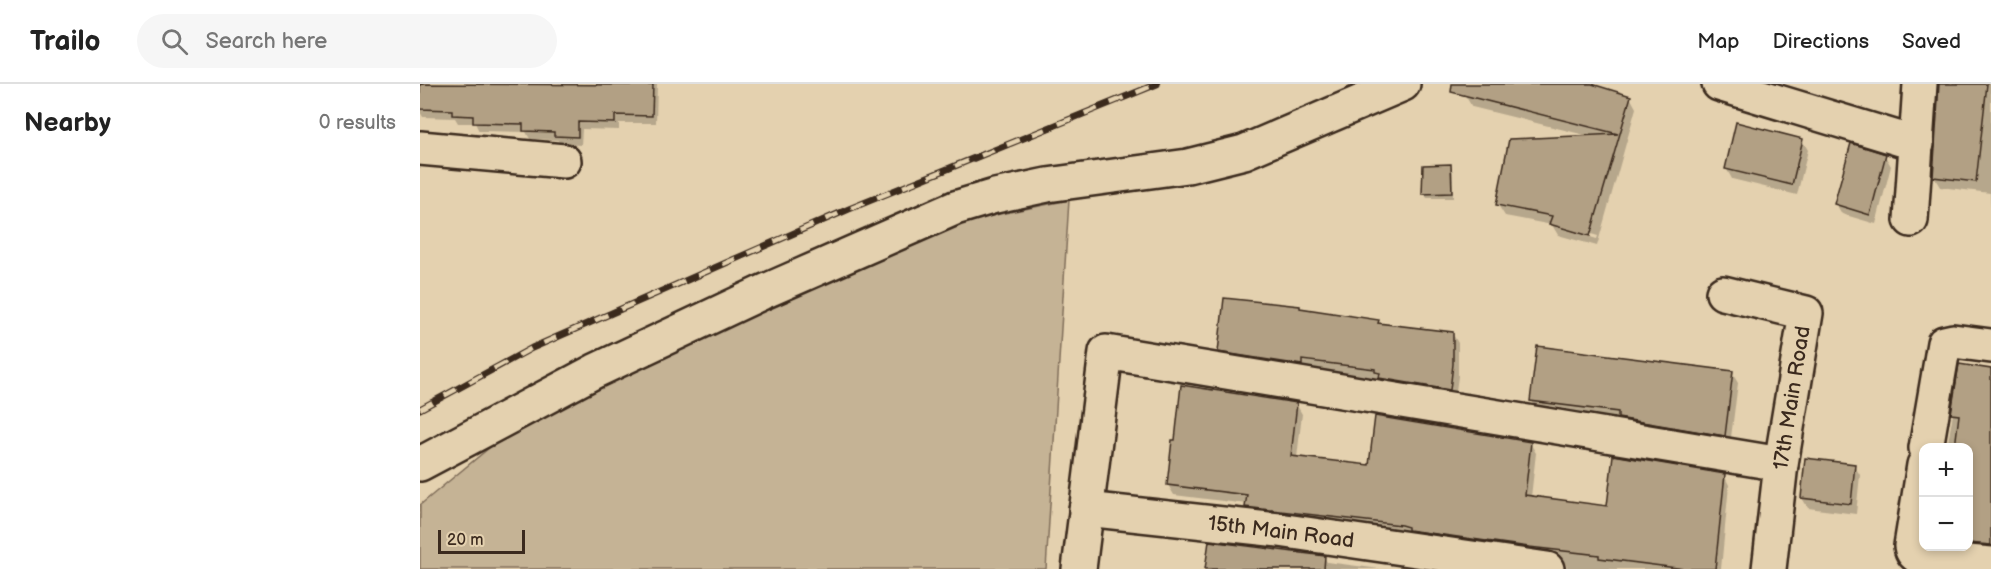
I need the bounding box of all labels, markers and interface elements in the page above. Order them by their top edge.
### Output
search box [137,14,557,68]
text: Trailo [30,25,101,58]
icon: search [158,25,191,58]
text: Search here [206,28,327,55]
text: Map [1697,29,1740,54]
text: Directions [1773,29,1869,54]
text: Saved [1902,29,1961,54]
text: Nearby [24,108,111,139]
text: 0 results [319,111,396,135]
street label: 17th Main Road [1768,324,1816,472]
map controls [1919,443,1973,551]
button: + [1919,443,1973,497]
button: − [1919,497,1973,551]
street label: 15th Main Road [1206,511,1356,553]
scale bar [438,527,525,554]
text: 20 m [447,531,483,550]

